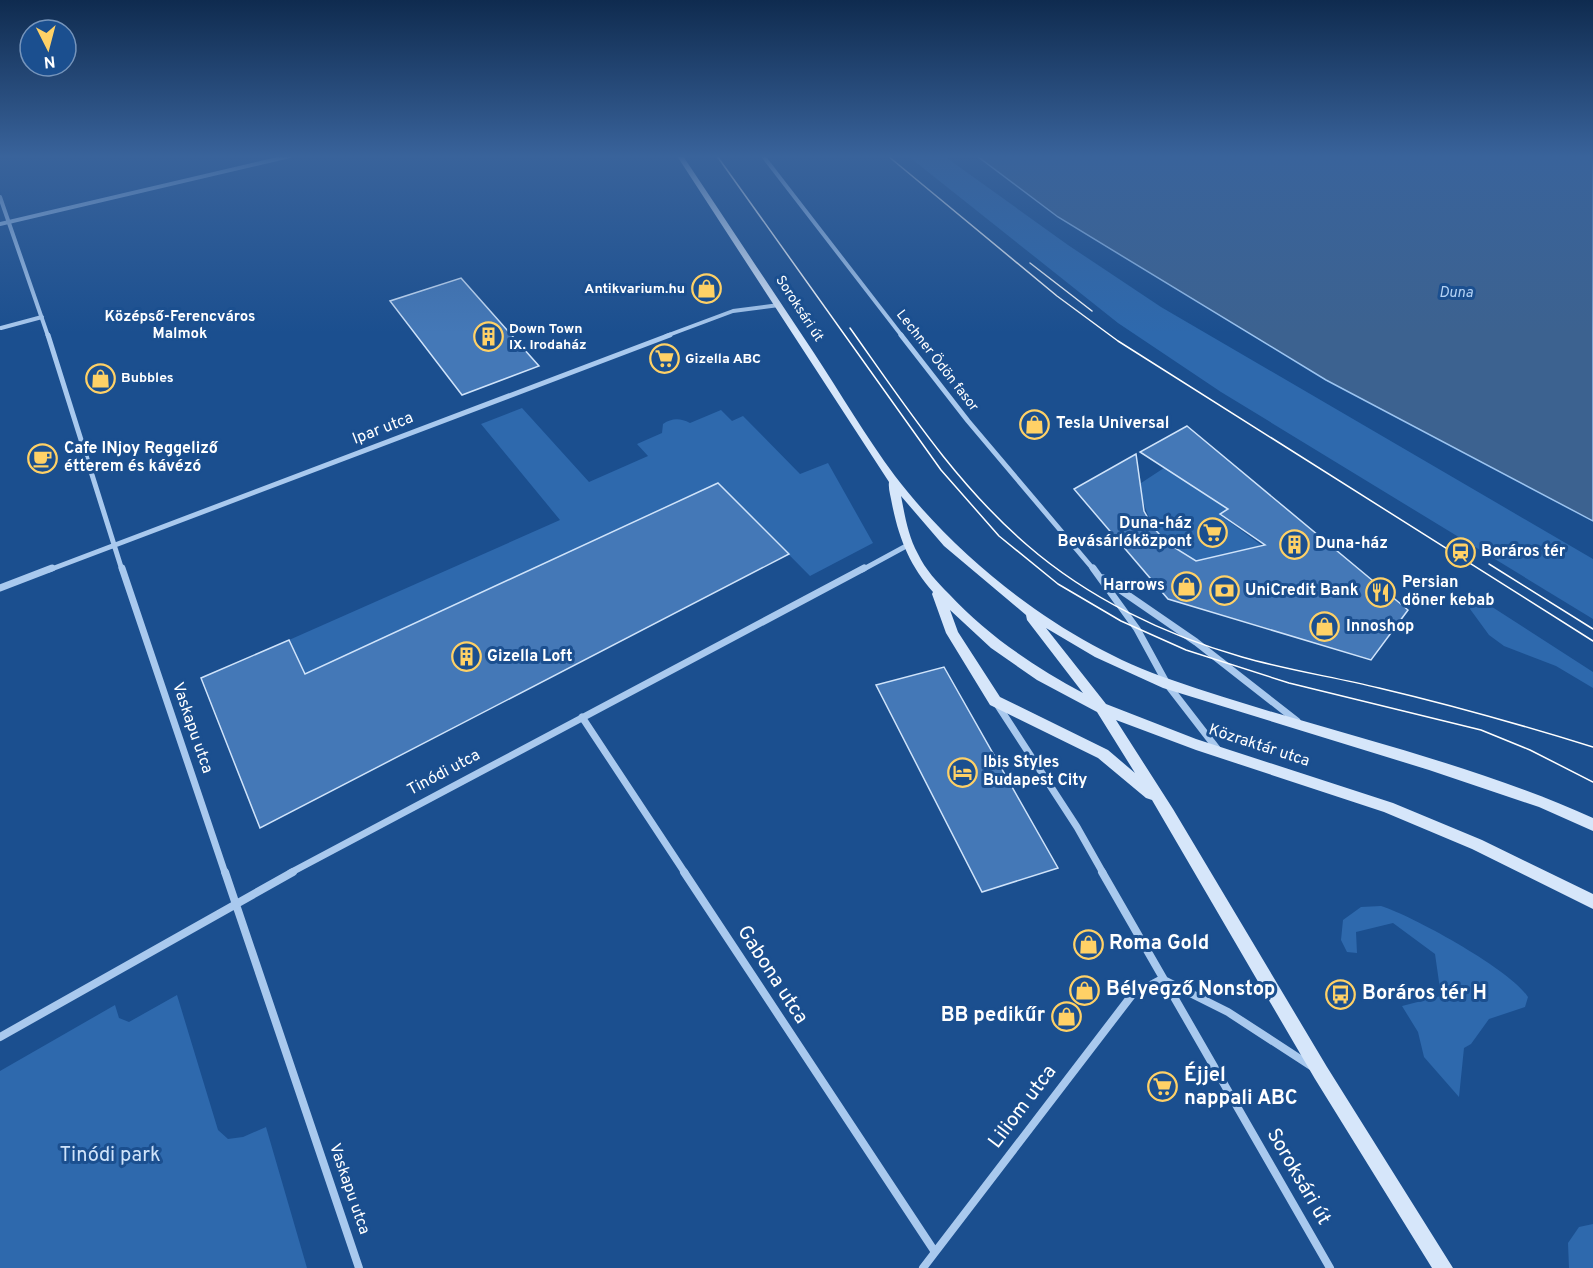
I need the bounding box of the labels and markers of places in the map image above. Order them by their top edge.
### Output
shop icon: Antikvarium.hu [690,273,722,305]
place label: Antikvarium.hu [584,281,685,298]
building icon: Down Town IX. Irodaház [472,321,504,353]
place label: Down Town IX. Irodaház [509,321,587,354]
supermarket icon: Gizella ABC [648,343,680,375]
place label: Gizella ABC [685,351,761,368]
shop icon: Bubbles [84,362,116,394]
place label: Bubbles [121,370,174,387]
shop icon: Tesla Universal [1019,408,1051,440]
place label: Tesla Universal [1056,414,1169,434]
place label: Cafe INjoy Reggeliző étterem és kávézó [64,439,219,477]
cafe icon: Cafe INjoy Reggeliző étterem és kávézó [27,442,59,474]
place label: Duna-ház Bevásárlóközpont [1058,514,1192,552]
supermarket icon: Duna-ház Bevásárlóközpont [1197,517,1229,549]
building icon: Duna-ház [1278,528,1310,560]
place label: Duna-ház [1315,534,1388,554]
station icon: Boráros tér [1444,536,1476,568]
place label: Boráros tér [1481,542,1566,562]
shop icon: Harrows [1170,570,1202,602]
place label: Persian döner kebab [1402,573,1494,611]
bank icon: UniCredit Bank [1208,575,1240,607]
place label: Harrows [1103,576,1165,596]
restaurant icon: Persian döner kebab [1365,576,1397,608]
place label: UniCredit Bank [1245,581,1359,601]
shop icon: Innoshop [1309,611,1341,643]
place label: Innoshop [1346,617,1414,637]
building icon: Gizella Loft [450,641,482,673]
place label: Gizella Loft [487,647,573,667]
place label: Ibis Styles Budapest City [983,753,1087,791]
hotel icon: Ibis Styles Budapest City [946,756,978,788]
shop icon: Roma Gold [1072,928,1104,960]
place label: Roma Gold [1109,931,1209,957]
shop icon: Bélyegző Nonstop [1069,974,1101,1006]
place label: Bélyegző Nonstop [1106,977,1275,1003]
bus stop icon: Boráros tér H [1325,978,1357,1010]
place label: Boráros tér H [1362,981,1487,1007]
shop icon: BB pedikűr [1050,1000,1082,1032]
place label: BB pedikűr [941,1003,1046,1029]
place label: Éjjel nappali ABC [1184,1061,1297,1112]
supermarket icon: Éjjel nappali ABC [1147,1071,1179,1103]

